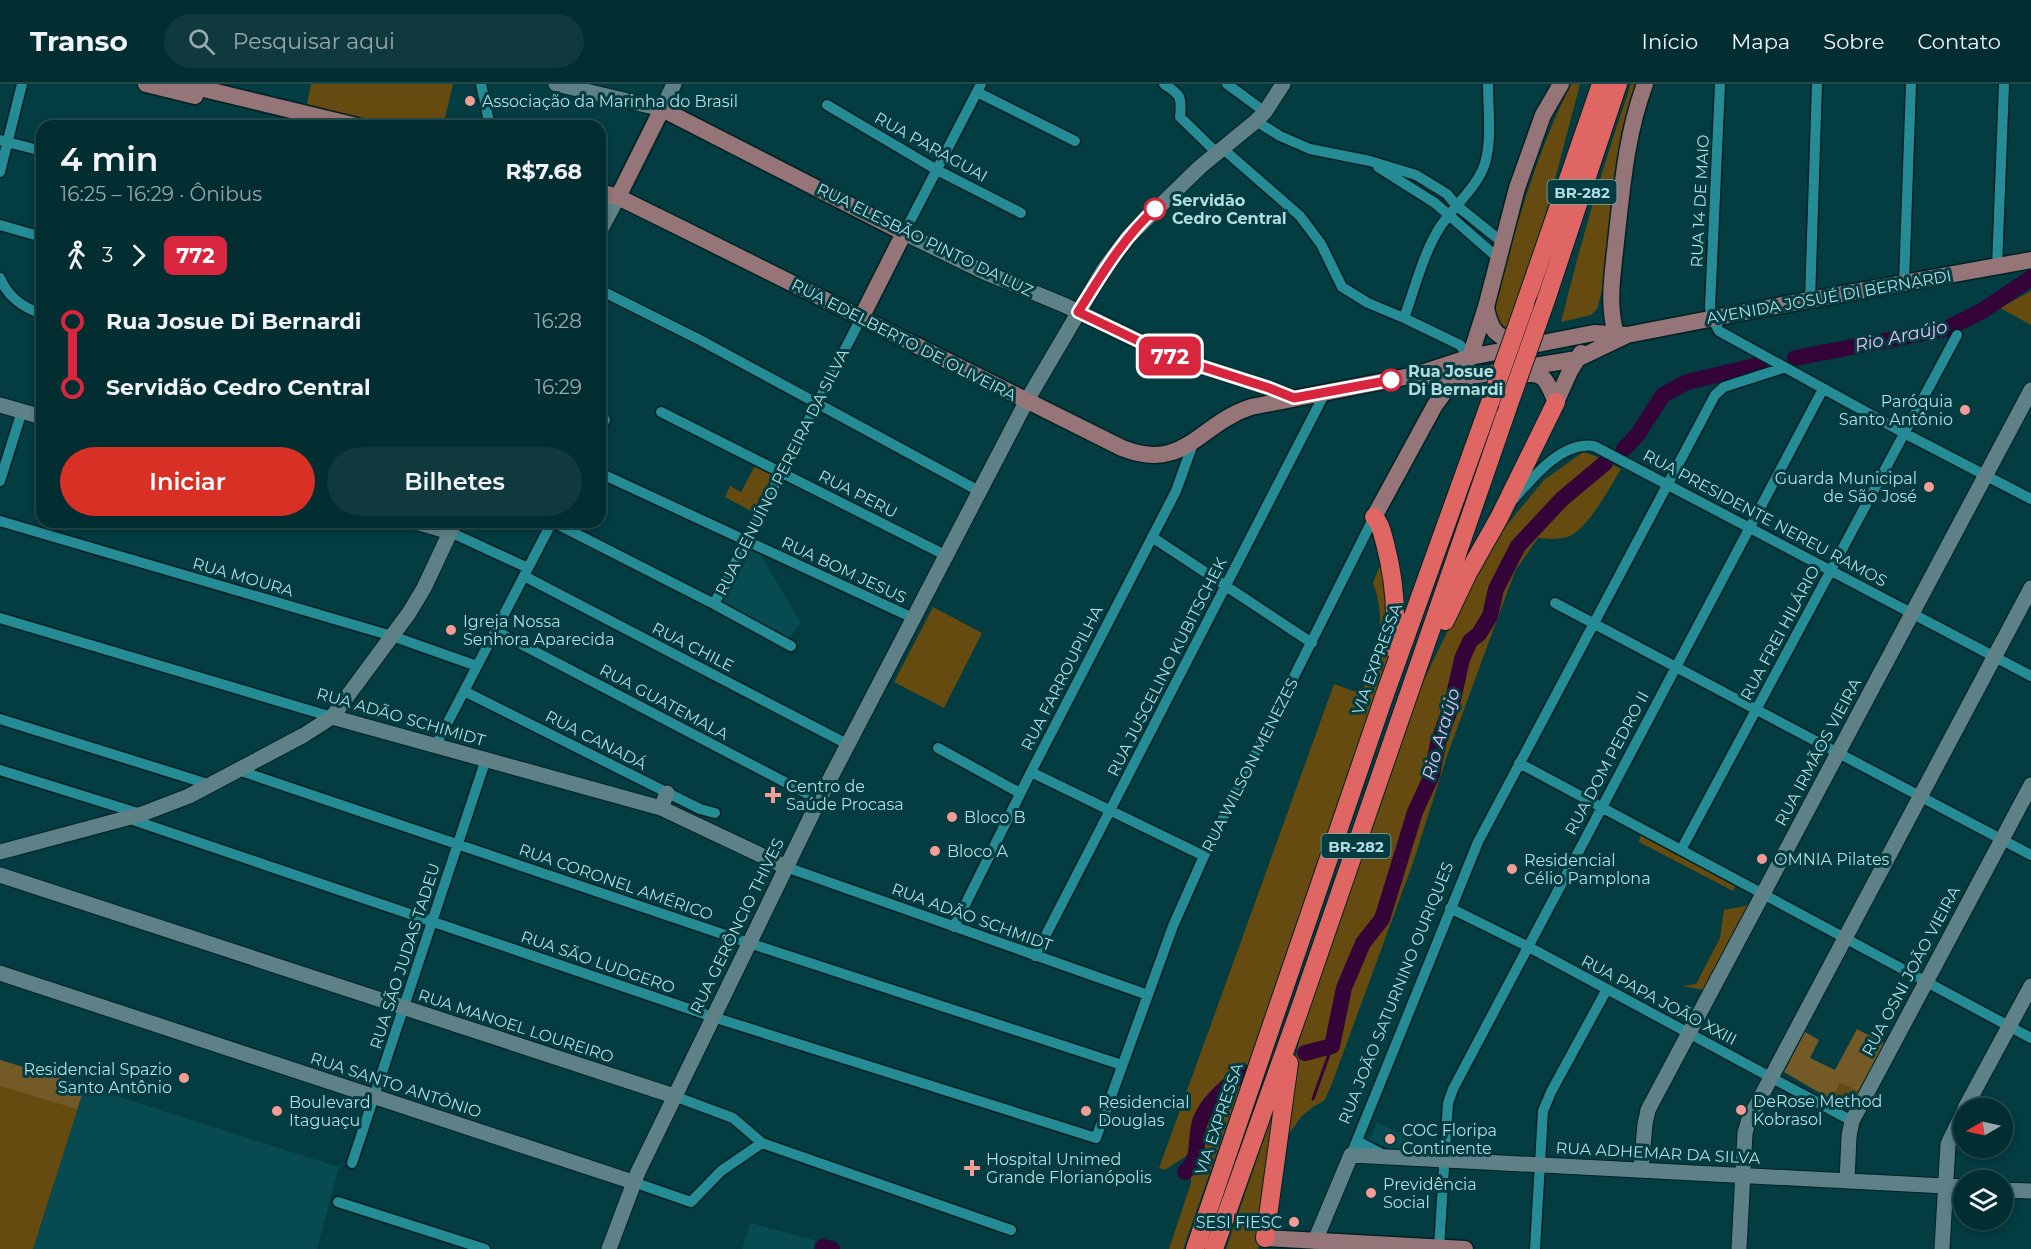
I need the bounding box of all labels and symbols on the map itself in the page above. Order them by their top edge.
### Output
place label: Associação da Marinha do Brasil [482,92,738,111]
marker: Associação da Marinha do Brasil [463,94,477,108]
street label: RUA PARAGUAI [871,108,991,186]
street label: RUA 14 DE MAIO [1687,134,1713,268]
street label: RUA ELESBÃO PINTO DA LUZ [814,179,1036,301]
road number: BR-282 [1548,180,1616,204]
place label: Servidão Cedro Central [1172,191,1287,228]
marker: Servidão Cedro Central [1144,198,1166,220]
street label: AVENIDA JOSUÉ DI BERNARDI [1705,266,1953,328]
street label: RUA EDELBERTO DE OLIVEIRA [788,275,1020,405]
water label: Rio Araújo [1853,315,1949,357]
line badge: 772 [1136,336,1204,376]
street label: RUA GENUÍNO PEREIRA DA SILVA [711,345,853,599]
place label: Rua Josue Di Bernardi [1408,362,1503,399]
marker: Rua Josue Di Bernardi [1380,369,1402,391]
place label: Paróquia Santo Antônio [1839,392,1953,429]
marker: Paróquia Santo Antônio [1958,403,1972,417]
street label: RUA PRESIDENTE NEREU RAMOS [1640,445,1890,591]
street label: RUA PERU [815,466,901,522]
place label: Guarda Municipal de São José [1775,469,1917,506]
marker: Guarda Municipal de São José [1922,480,1936,494]
street label: RUA BOM JESUS [778,533,910,607]
street label: RUA MOURA [190,554,296,601]
street label: RUA JUSCELINO KUBITSCHEK [1103,554,1231,780]
street label: RUA FREI HILÁRIO [1736,562,1824,704]
street label: VIA EXPRESSA [1348,600,1406,717]
street label: RUA FARROUPILHA [1017,602,1107,754]
place label: Igreja Nossa Senhora Aparecida [463,612,615,649]
street label: RUA CHILE [649,618,737,676]
marker: Igreja Nossa Senhora Aparecida [444,623,458,637]
street label: RUA GUATEMALA [596,660,732,744]
street label: RUA IRMÃOS VIEIRA [1771,674,1865,829]
street label: RUA WILSON MENEZES [1198,675,1302,855]
street label: RUA ADÃO SCHIMIDT [315,684,488,750]
water label: Rio Araújo [1417,686,1465,782]
street label: RUA DOM PEDRO II [1561,688,1653,838]
street label: RUA CANADÁ [542,706,650,774]
place label: Centro de Saúde Procasa [786,777,904,814]
marker: Centro de Saúde Procasa [764,786,782,804]
place label: Bloco B [964,808,1026,827]
marker: Bloco B [945,810,959,824]
road number: BR-282 [1322,834,1390,858]
street label: RUA GERÔNCIO THIVES [686,835,788,1017]
street label: RUA CORONEL AMÉRICO [516,840,716,924]
place label: Bloco A [947,842,1008,861]
marker: Bloco A [928,844,942,858]
place label: OMNIA Pilates [1774,850,1890,869]
place label: Residencial Célio Pamplona [1524,851,1651,888]
marker: OMNIA Pilates [1755,852,1769,866]
street label: RUA JOÃO SATURNINO OURIQUES [1334,859,1458,1127]
street label: RUA SÃO JUDAS TADEU [366,861,444,1051]
marker: Residencial Célio Pamplona [1505,862,1519,876]
street label: RUA ADÃO SCHMIDT [889,879,1056,955]
street label: RUA OSNI JOÃO VIEIRA [1858,882,1964,1059]
street label: RUA SÃO LUDGERO [519,927,677,997]
street label: RUA PAPA JOÃO XXIII [1578,951,1740,1049]
street label: RUA MANOEL LOUREIRO [416,985,616,1067]
street label: RUA SANTO ANTÔNIO [308,1048,484,1122]
place label: Residencial Spazio Santo Antônio [24,1060,172,1097]
street label: VIA EXPRESSA [1191,1060,1247,1177]
marker: Residencial Spazio Santo Antônio [177,1071,191,1085]
place label: DeRose Method Kobrasol [1753,1092,1882,1129]
place label: Boulevard Itaguaçu [289,1093,371,1130]
place label: Residencial Douglas [1098,1093,1190,1130]
north arrow [1953,1098,2013,1158]
marker: DeRose Method Kobrasol [1734,1103,1748,1117]
marker: Boulevard Itaguaçu [270,1104,284,1118]
marker: Residencial Douglas [1079,1104,1093,1118]
place label: COC Floripa Continente [1402,1121,1497,1158]
marker: COC Floripa Continente [1383,1132,1397,1146]
street label: RUA ADHEMAR DA SILVA [1555,1138,1761,1168]
place label: Hospital Unimed Grande Florianópolis [986,1150,1152,1187]
marker: Hospital Unimed Grande Florianópolis [963,1159,981,1177]
place label: Previdência Social [1383,1175,1477,1212]
marker: Previdência Social [1364,1186,1378,1200]
place label: SESI FIESC [1196,1213,1282,1232]
marker: SESI FIESC [1287,1215,1301,1229]

